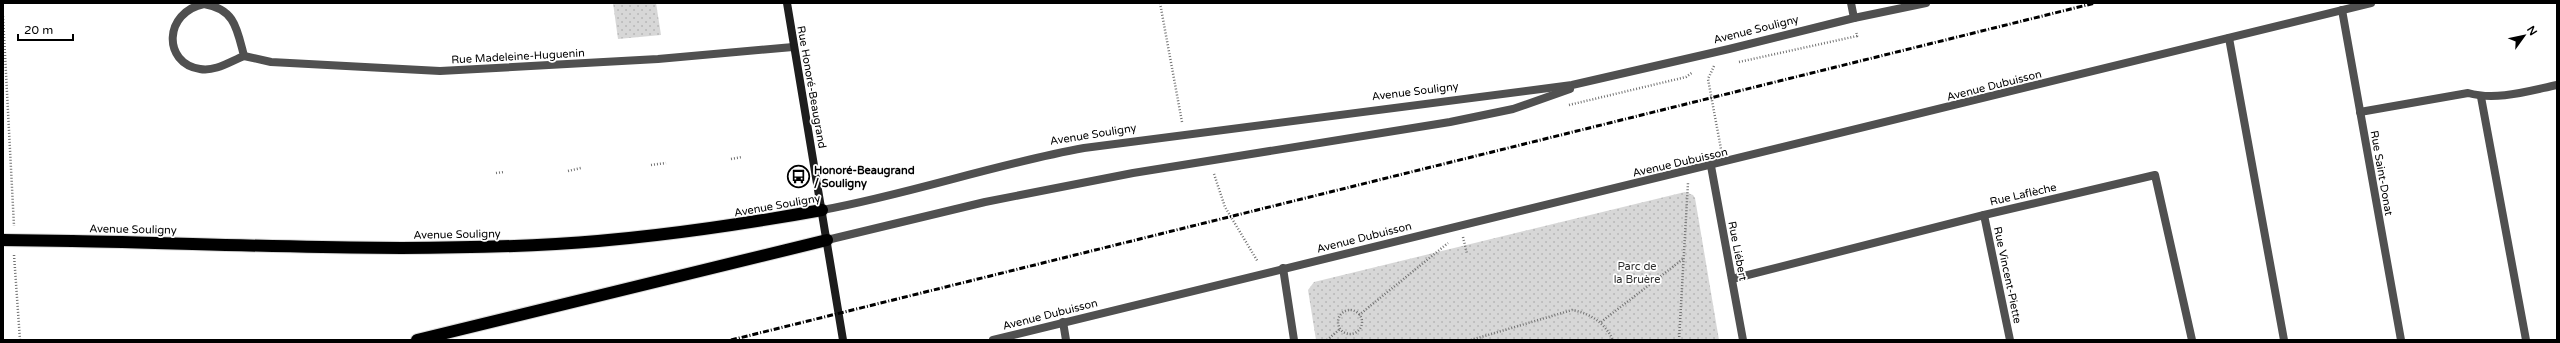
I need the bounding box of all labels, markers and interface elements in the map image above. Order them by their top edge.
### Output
street label: Avenue Souligny [1712,13,1800,46]
scale bar [18,16,73,42]
north arrow [2504,16,2544,56]
text: 20 m [24,23,53,37]
text: N [2524,24,2540,38]
street label: Rue Honoré-Beaugrand [794,25,829,149]
street label: Rue Madeleine-Huguenin [451,47,585,66]
street label: Avenue Dubuisson [1945,67,2043,104]
street label: Avenue Souligny [1371,80,1459,103]
street label: Avenue Souligny [1049,121,1137,148]
street label: Rue Saint-Donat [2368,129,2395,217]
street label: Avenue Dubuisson [1631,145,1729,180]
bus stop icon: Honoré-Beaugrand / Souligny [785,163,811,189]
place label: Honoré-Beaugrand / Souligny [814,164,915,191]
street label: Rue Laflèche [1989,181,2058,208]
street label: Avenue Souligny [733,191,821,219]
street label: Avenue Dubuisson [1315,219,1413,256]
street label: Rue Liébert [1725,220,1750,282]
street label: Avenue Souligny [89,222,177,237]
street label: Rue Vincent-Piette [1991,225,2024,325]
street label: Avenue Souligny [413,227,501,242]
park label: Parc de la Bruère [1614,260,1660,286]
street label: Avenue Dubuisson [1001,296,1099,333]

